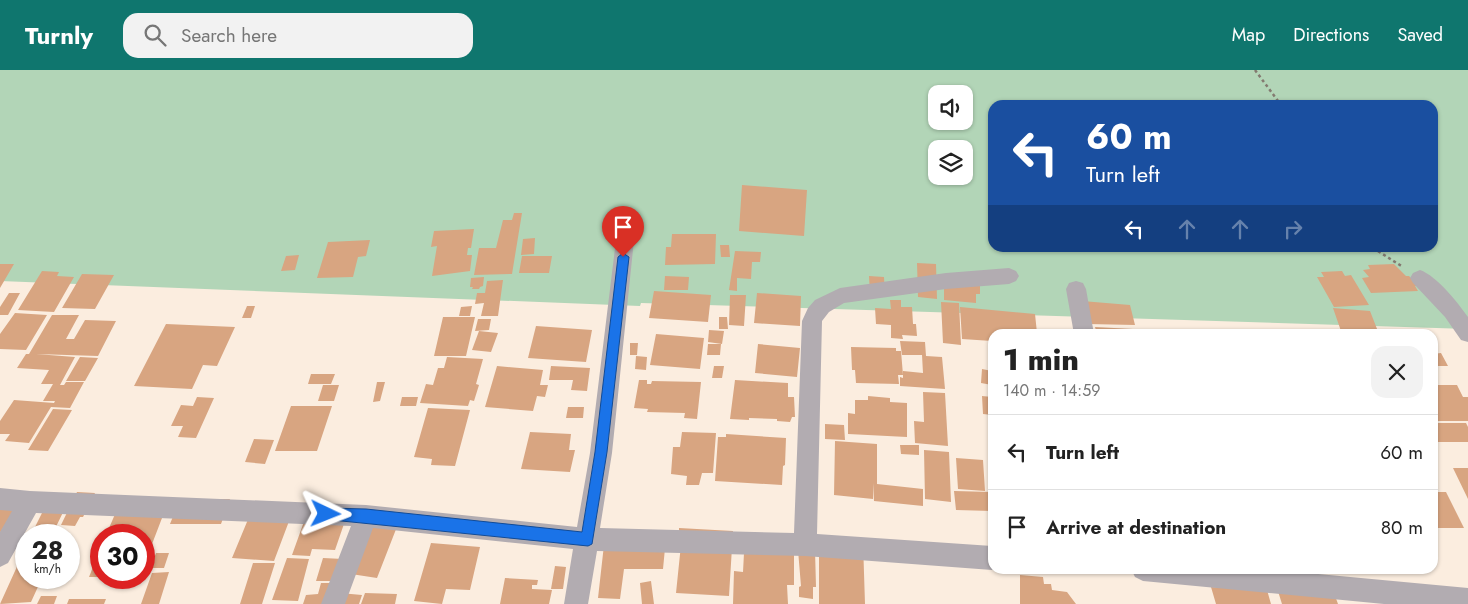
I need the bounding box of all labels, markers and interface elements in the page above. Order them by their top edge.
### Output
search box [123,13,473,58]
text: Turnly [25,18,93,53]
icon: search [141,21,169,49]
text: Search here [181,22,277,49]
text: Map [1232,22,1265,48]
text: Directions [1293,22,1369,48]
text: Saved [1397,22,1443,48]
map controls [928,85,973,185]
button: sound [928,85,973,130]
text: 60 m [1086,112,1172,162]
icon: left [1003,120,1068,185]
button: layers [928,140,973,185]
text: Turn left [1086,158,1160,190]
pin [602,206,644,257]
icon: arrive [609,213,637,241]
icon: left [1120,215,1148,243]
icon: ahead [1173,215,1201,243]
icon: ahead [1226,215,1254,243]
icon: right [1279,215,1307,243]
text: 1 min [1003,338,1079,381]
button: close [1371,346,1423,398]
text: 140 m · 14:59 [1003,379,1100,402]
icon: left [1003,438,1031,466]
text: Turn left [1046,439,1119,466]
text: 60 m [1380,439,1423,466]
position arrow [299,487,351,539]
icon: arrive [1003,513,1031,541]
text: Arrive at destination [1046,514,1226,541]
text: 80 m [1381,514,1423,541]
speed limit sign: 30 [90,524,155,589]
text: 28 [31,532,64,568]
text: km/h [34,560,61,578]

